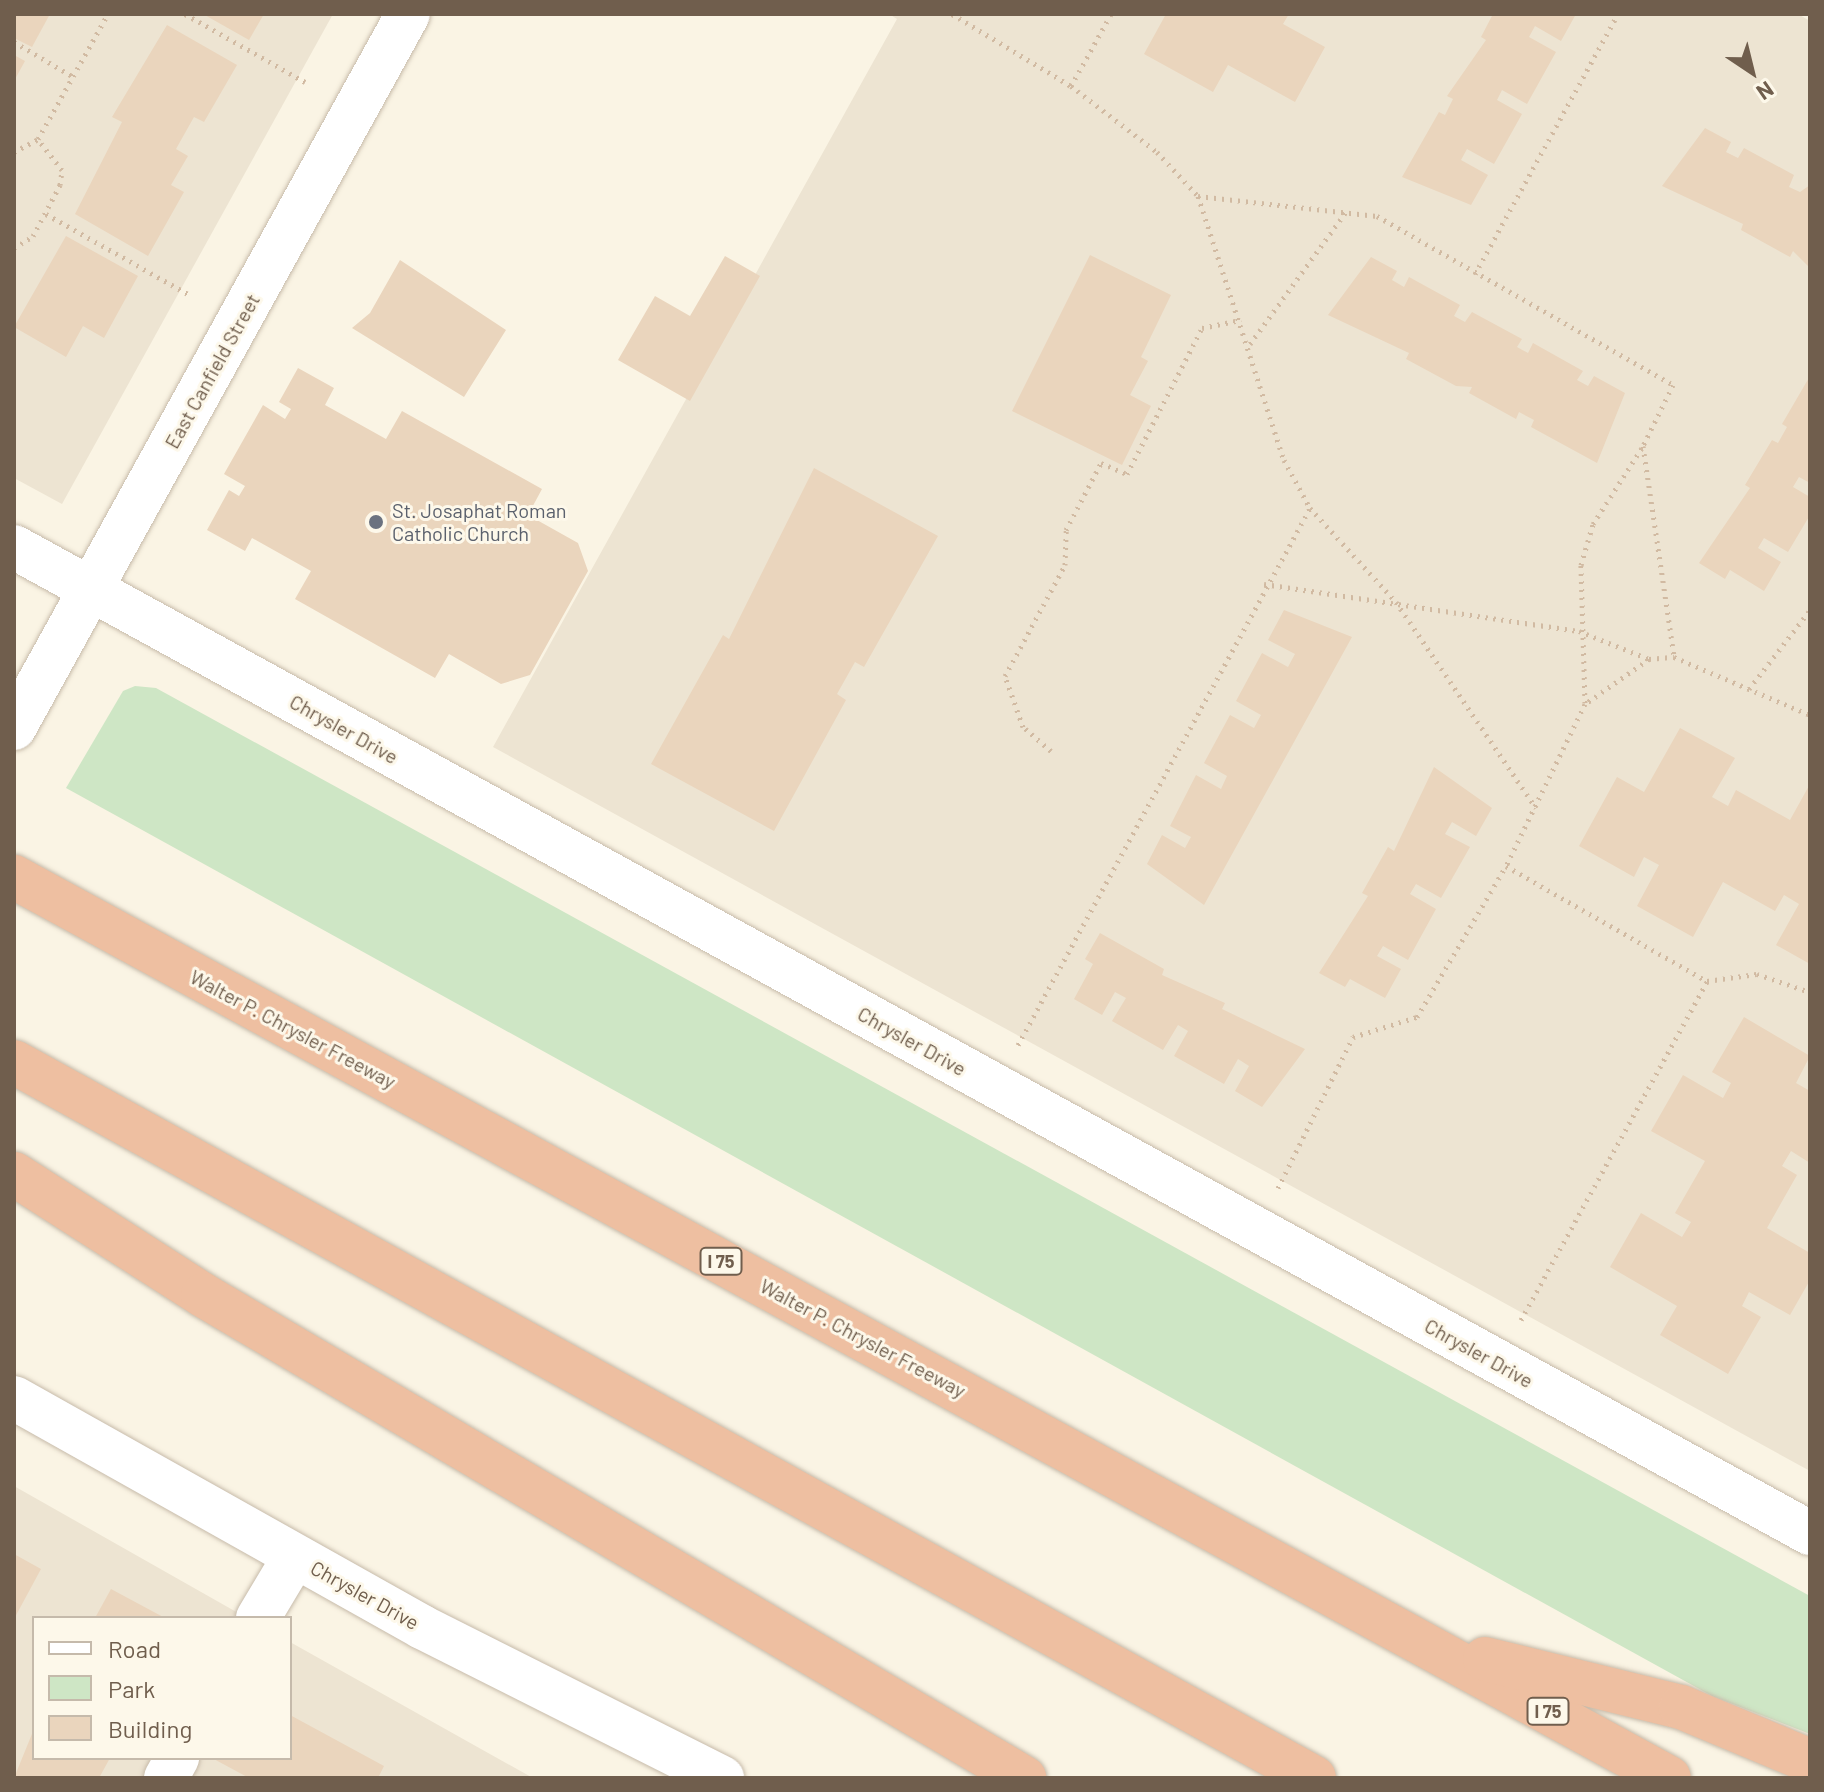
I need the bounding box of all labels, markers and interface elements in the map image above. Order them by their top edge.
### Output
north arrow [1712,32,1792,112]
text: N [1752,77,1779,107]
street label: East Canfield Street [160,289,264,453]
place label: St. Josaphat Roman Catholic Church [392,498,567,545]
marker: St. Josaphat Roman Catholic Church [367,513,385,531]
street label: Chrysler Drive [286,689,402,769]
street label: Walter P. Chrysler Freeway [186,965,400,1093]
street label: Chrysler Drive [854,1001,970,1081]
road number: I 75 [699,1247,743,1275]
street label: Walter P. Chrysler Freeway [756,1274,970,1402]
street label: Chrysler Drive [1421,1313,1537,1393]
street label: Chrysler Drive [307,1555,423,1635]
legend [32,1616,292,1760]
text: Road [108,1634,161,1663]
text: Park [108,1674,155,1703]
road number: I 75 [1526,1697,1570,1725]
text: Building [108,1714,192,1743]

